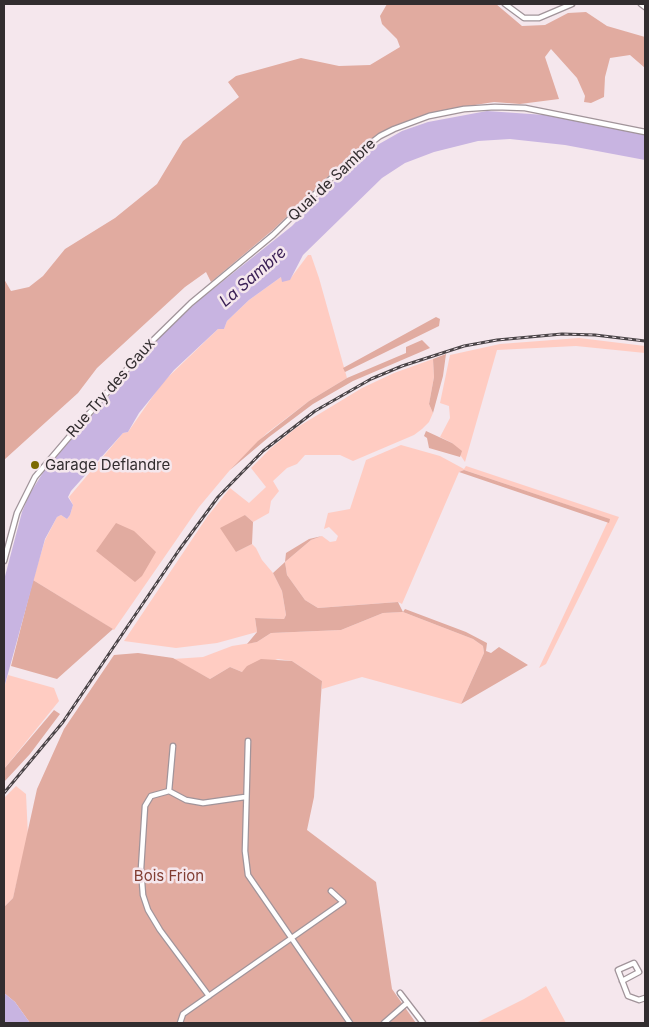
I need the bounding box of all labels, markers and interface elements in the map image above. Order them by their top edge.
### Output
street label: Quai de Sambre [284,135,380,225]
water label: La Sambre [216,243,290,311]
street label: Rue Try des Gaux [63,335,159,441]
place label: Garage Deflandre [45,456,170,474]
marker: Garage Deflandre [29,459,41,471]
park label: Bois Frion [134,867,204,885]

